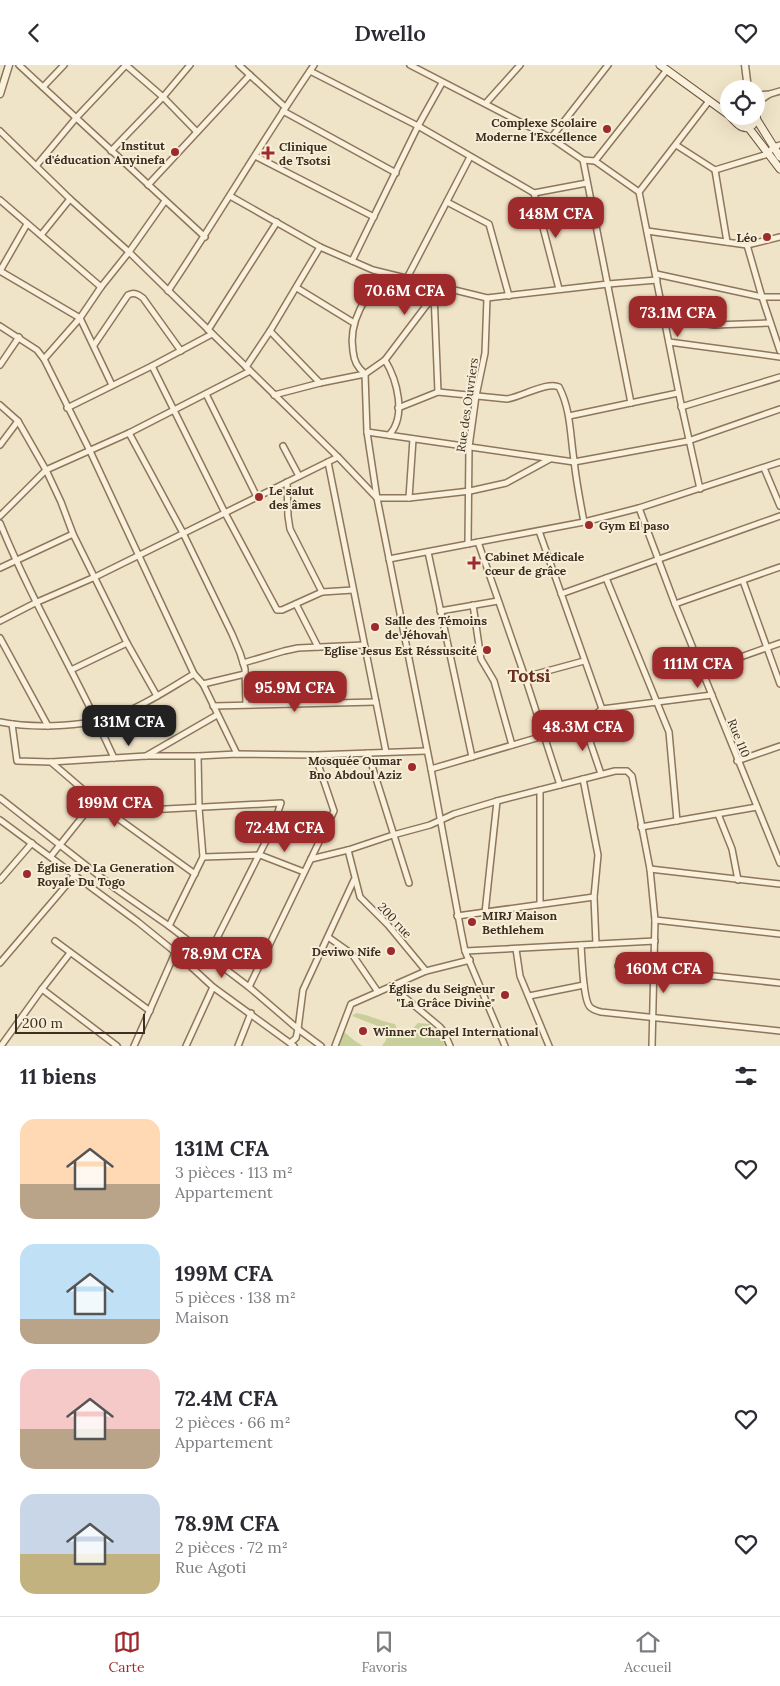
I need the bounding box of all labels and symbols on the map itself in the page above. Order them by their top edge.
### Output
place label: Complexe Scolaire Moderne l'Excellence [475,115,598,144]
marker: Complexe Scolaire Moderne l'Excellence [601,123,613,135]
place label: Institut d'éducation Anyinefa [45,138,166,167]
place label: Clinique de Tsotsi [279,139,331,168]
marker: Institut d'éducation Anyinefa [169,146,181,158]
marker: Clinique de Tsotsi [261,146,275,160]
pin: 148M CFA [504,197,608,239]
place label: Léo [737,230,757,245]
marker: Léo [761,231,773,243]
pin: 70.6M CFA [348,273,462,316]
pin: 73.1M CFA [621,295,735,338]
street label: Rue des Ouvriers [453,356,481,453]
place label: Le salut des âmes [269,483,321,512]
marker: Le salut des âmes [253,491,265,503]
place label: Gym El paso [599,518,669,533]
marker: Gym El paso [583,519,595,531]
place label: Cabinet Médicale cœur de grâce [485,549,585,578]
marker: Cabinet Médicale cœur de grâce [467,556,481,570]
place label: Salle des Témoins de Jéhovah [385,613,487,642]
marker: Salle des Témoins de Jéhovah [369,621,381,633]
place label: Eglise Jesus Est Réssuscité [324,643,478,658]
marker: Eglise Jesus Est Réssuscité [481,644,493,656]
pin: 111M CFA [646,647,750,689]
district label: Totsi [507,664,551,687]
pin: 95.9M CFA [238,671,352,713]
pin: 131M CFA [77,705,181,747]
pin: 48.3M CFA [526,709,640,752]
street label: Rue 110 [724,716,754,760]
place label: Mosquée Oumar Bno Abdoul Aziz [308,753,402,782]
marker: Mosquée Oumar Bno Abdoul Aziz [406,761,418,773]
pin: 199M CFA [63,785,167,828]
pin: 72.4M CFA [228,811,342,853]
place label: Église De La Generation Royale Du Togo [37,860,175,889]
marker: Église De La Generation Royale Du Togo [21,868,33,880]
street label: 200 rue [375,899,416,941]
place label: MIRJ Maison Bethlehem [482,908,558,937]
marker: MIRJ Maison Bethlehem [466,916,478,928]
pin: 78.9M CFA [165,937,279,979]
place label: Deviwo Nife [312,944,382,959]
marker: Deviwo Nife [385,945,397,957]
pin: 160M CFA [612,951,716,994]
place label: Église du Seigneur "La Grâce Divine" [389,981,495,1010]
marker: Église du Seigneur "La Grâce Divine" [499,989,511,1001]
scale bar [15,1011,145,1034]
place label: Winner Chapel International [373,1024,539,1039]
marker: Winner Chapel International [357,1025,369,1037]

